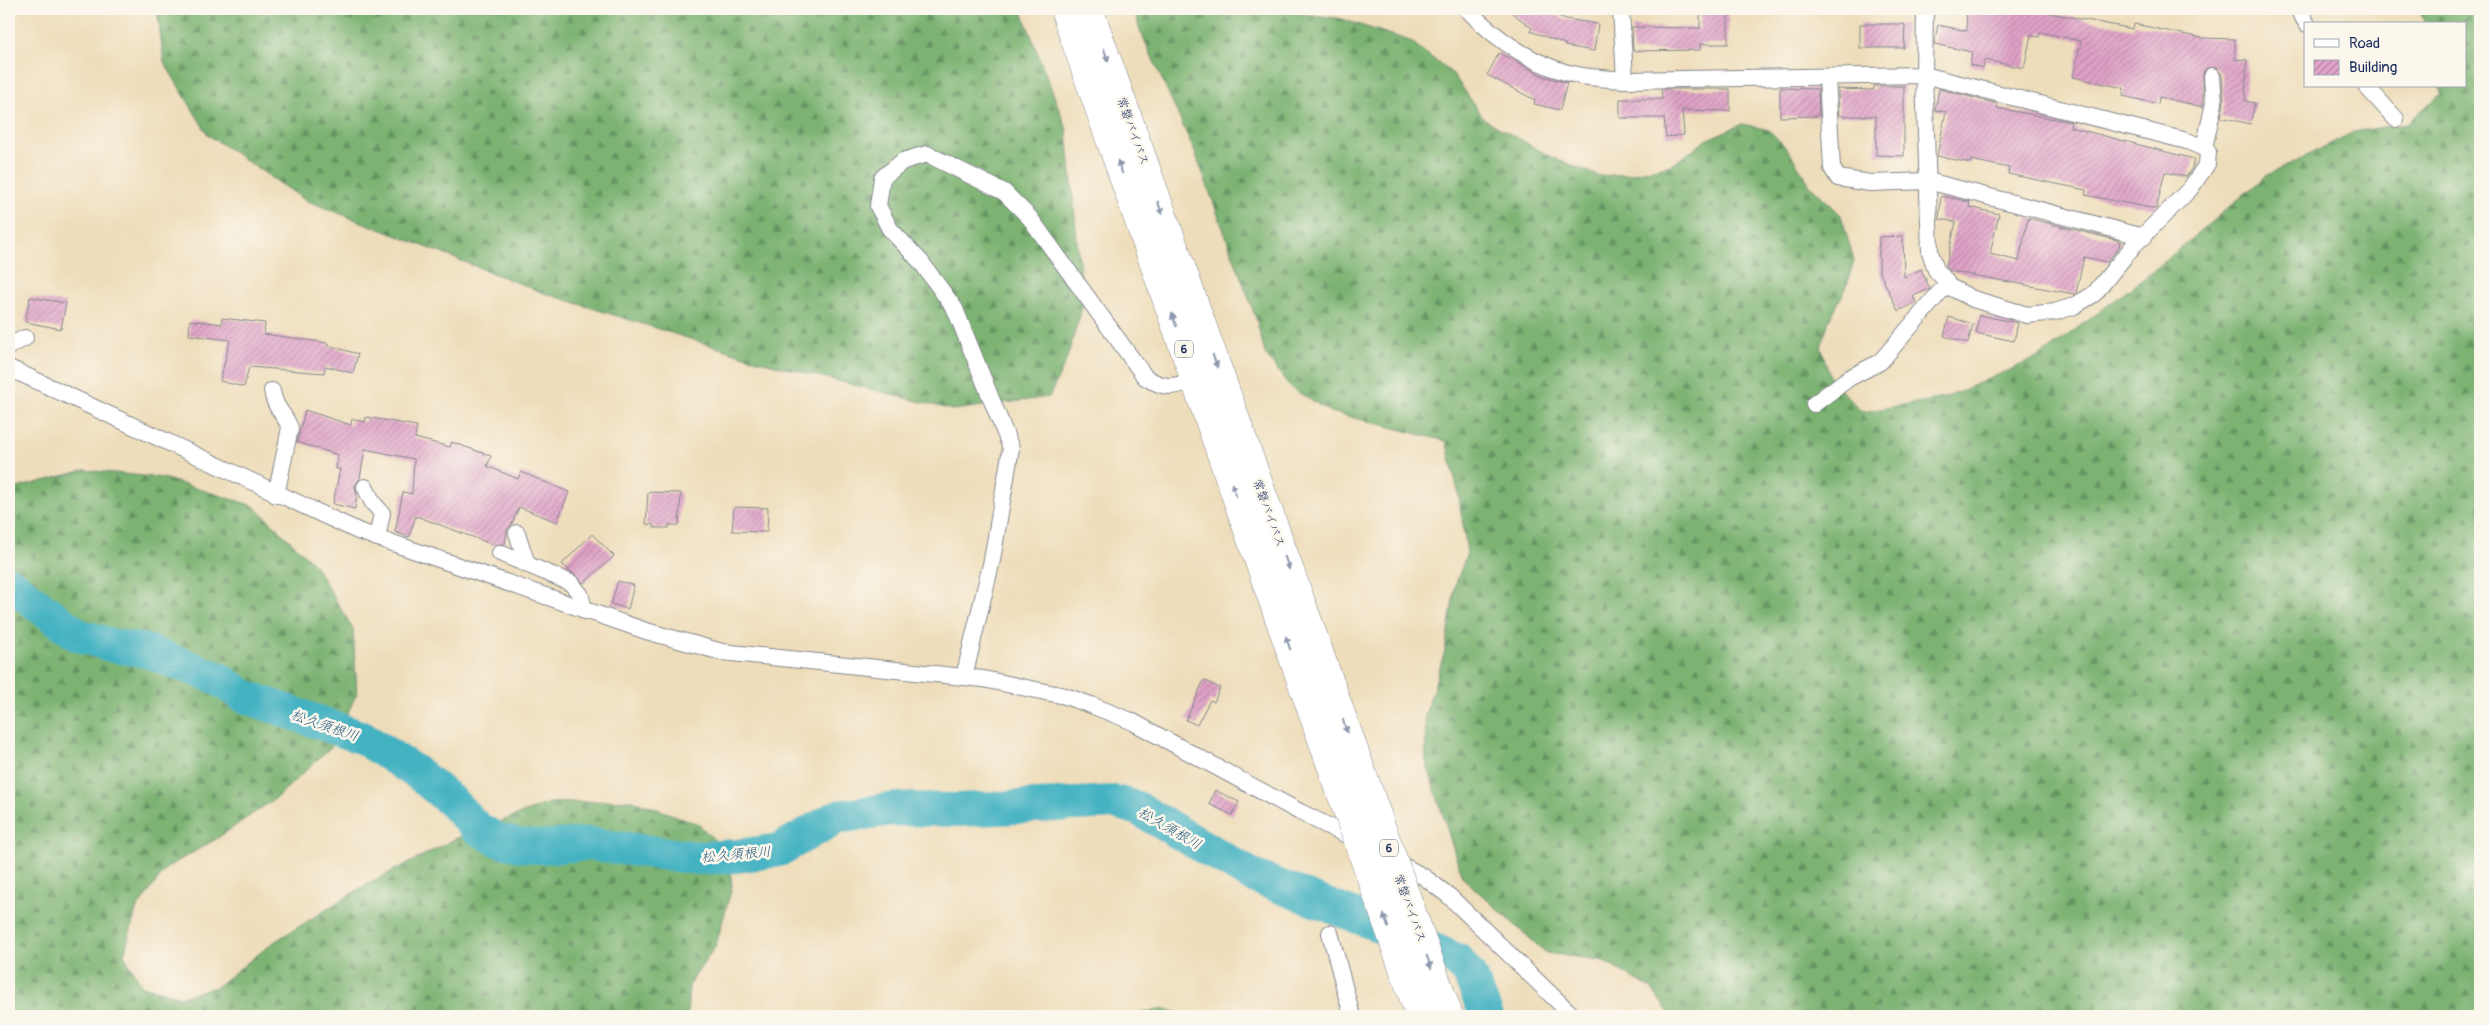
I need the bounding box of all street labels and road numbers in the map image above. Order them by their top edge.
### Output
street label: 常磐バイパス [1113,95,1152,167]
road number: 6 [1175,340,1193,358]
street label: 常磐バイパス [1249,477,1288,549]
road number: 6 [1380,840,1398,856]
street label: 常磐バイパス [1390,872,1429,944]

